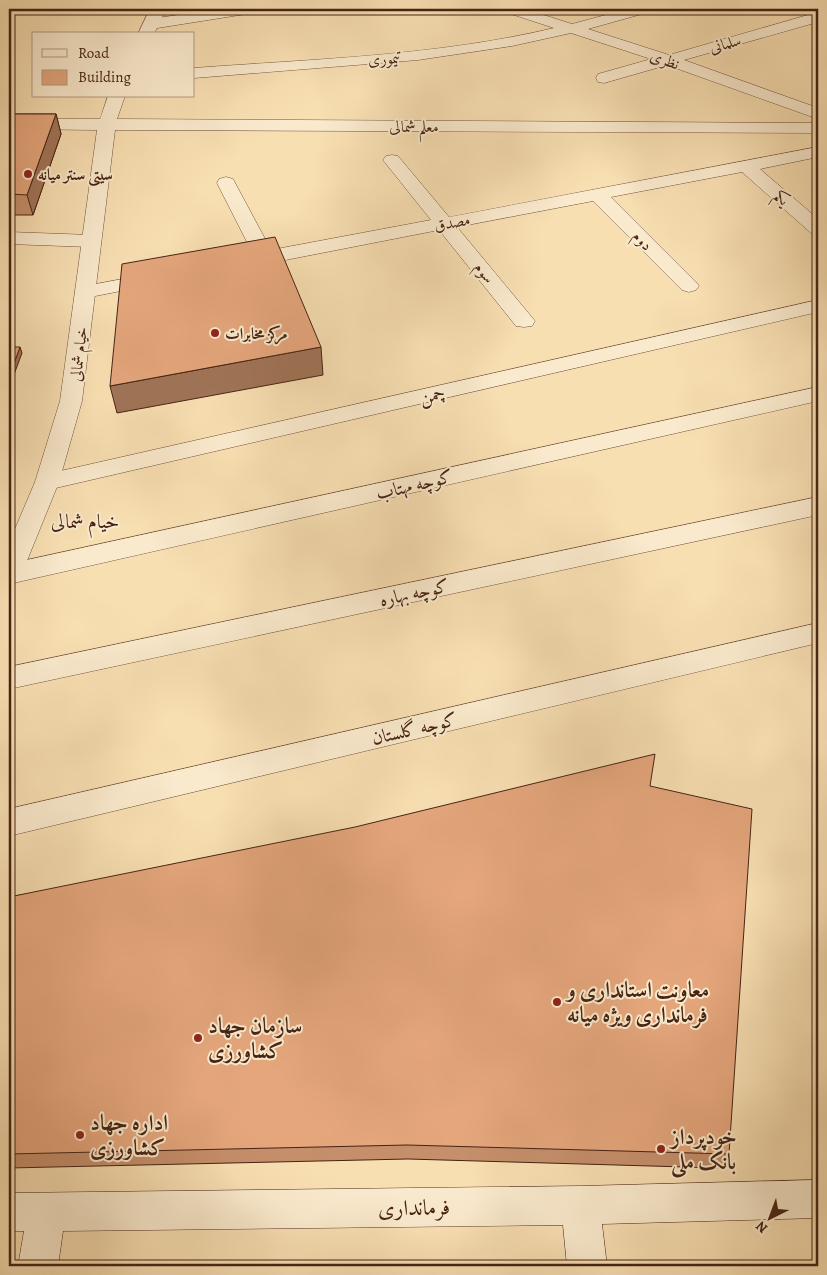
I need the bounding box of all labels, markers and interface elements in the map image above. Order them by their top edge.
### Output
street label: سلمانی [707,29,744,59]
legend [32,32,195,98]
text: Road [78,43,110,63]
street label: نظری [647,45,682,75]
street label: تیموری [367,47,402,71]
text: Building [78,67,131,87]
street label: معلم شمالی [389,116,439,143]
place label: سیتی سنتر میانه [38,164,113,187]
marker: سیتی سنتر میانه [22,168,34,180]
street label: یکم [766,185,795,214]
street label: مصدق [432,209,472,237]
street label: دوم [625,226,657,258]
street label: سوم [466,257,500,290]
place label: مرکز مخابرات [225,323,287,345]
street label: خیام شمالی [65,326,96,383]
marker: مرکز مخابرات [209,327,221,339]
street label: چمن [417,379,448,411]
street label: کوچه مهتاب [373,464,455,506]
district label: خیام شمالی [51,508,119,539]
street label: کوچه بهاره [377,573,451,613]
street label: کوچه گلستان [369,707,460,751]
place label: معاونت استانداری و فرمانداری ویژه میانه [565,975,709,1030]
marker: معاونت استانداری و فرمانداری ویژه میانه [551,996,563,1008]
place label: سازمان جهاد کشاورزی [208,1011,302,1066]
marker: سازمان جهاد کشاورزی [192,1032,204,1044]
place label: اداره جهاد کشاورزی [90,1108,168,1163]
place label: خودپرداز بانک ملی [668,1122,737,1179]
marker: اداره جهاد کشاورزی [74,1129,86,1141]
marker: خودپرداز بانک ملی [655,1143,667,1155]
street label: فرمانداری [378,1192,450,1224]
north arrow [744,1192,794,1242]
text: N [751,1217,772,1238]

